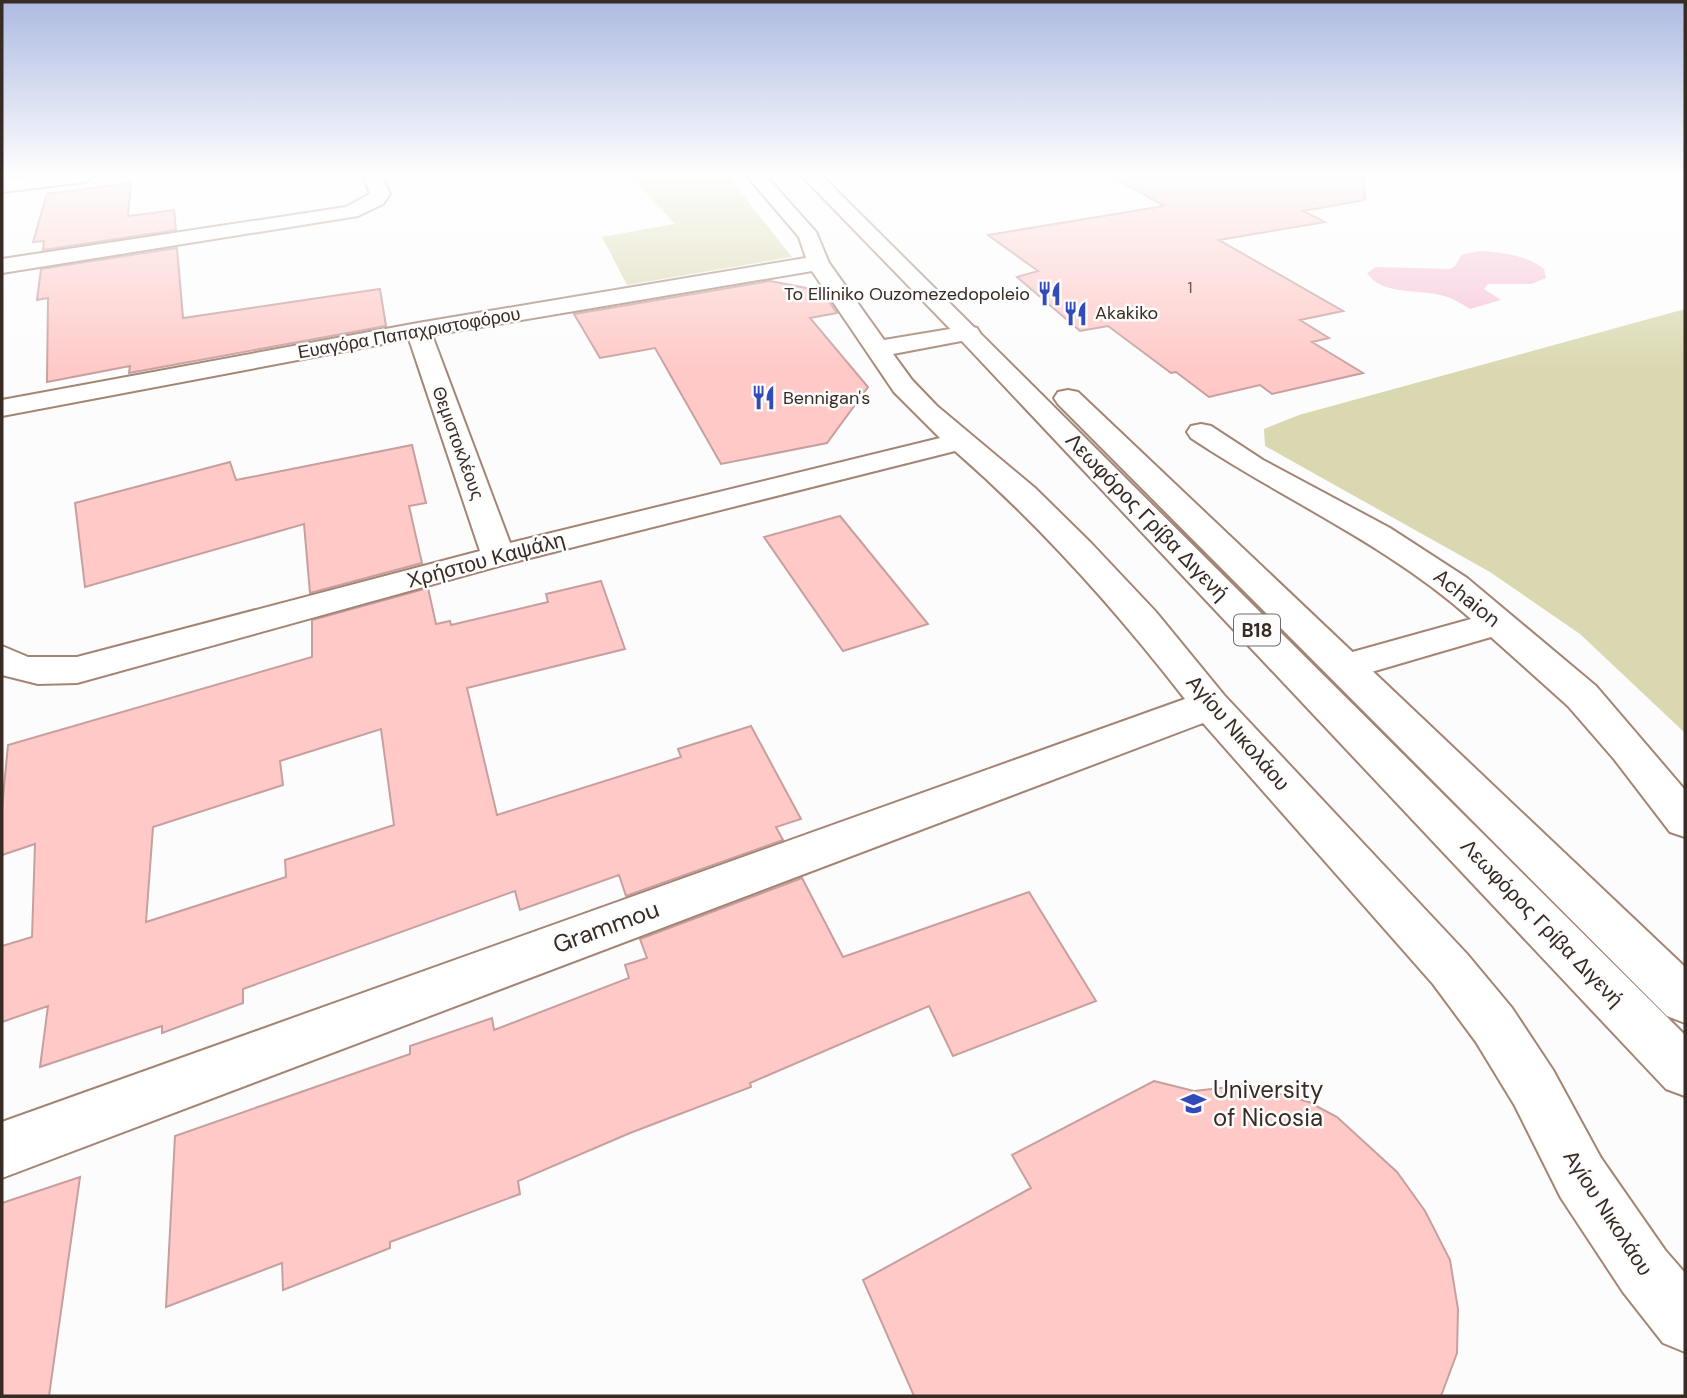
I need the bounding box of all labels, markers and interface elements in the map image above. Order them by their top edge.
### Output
house number: 1 [1188,277,1193,298]
restaurant icon: To Elliniko Ouzomezedopoleio [1036,280,1064,308]
place label: To Elliniko Ouzomezedopoleio [784,282,1030,306]
restaurant icon: Akakiko [1061,299,1089,327]
place label: Akakiko [1095,301,1158,325]
street label: Ευαγόρα Παπαχριστοφόρου [296,302,522,364]
street label: Θεμιστοκλέους [426,383,490,503]
restaurant icon: Bennigan's [749,384,777,412]
place label: Bennigan's [783,386,870,410]
street label: Λεωφόρος Γρίβα Διγενή [1059,427,1235,607]
street label: Χρήστου Καψάλη [404,525,568,595]
street label: Achaion [1428,562,1506,634]
road number: B18 [1234,614,1280,646]
street label: Αγίου Νικολάου [1180,669,1296,797]
street label: Λεωφόρος Γρίβα Διγενή [1454,833,1630,1013]
street label: Grammou [548,893,663,960]
place label: University of Nicosia [1213,1074,1323,1133]
school or university icon: University of Nicosia [1179,1090,1207,1118]
street label: Αγίου Νικολάου [1557,1145,1659,1281]

